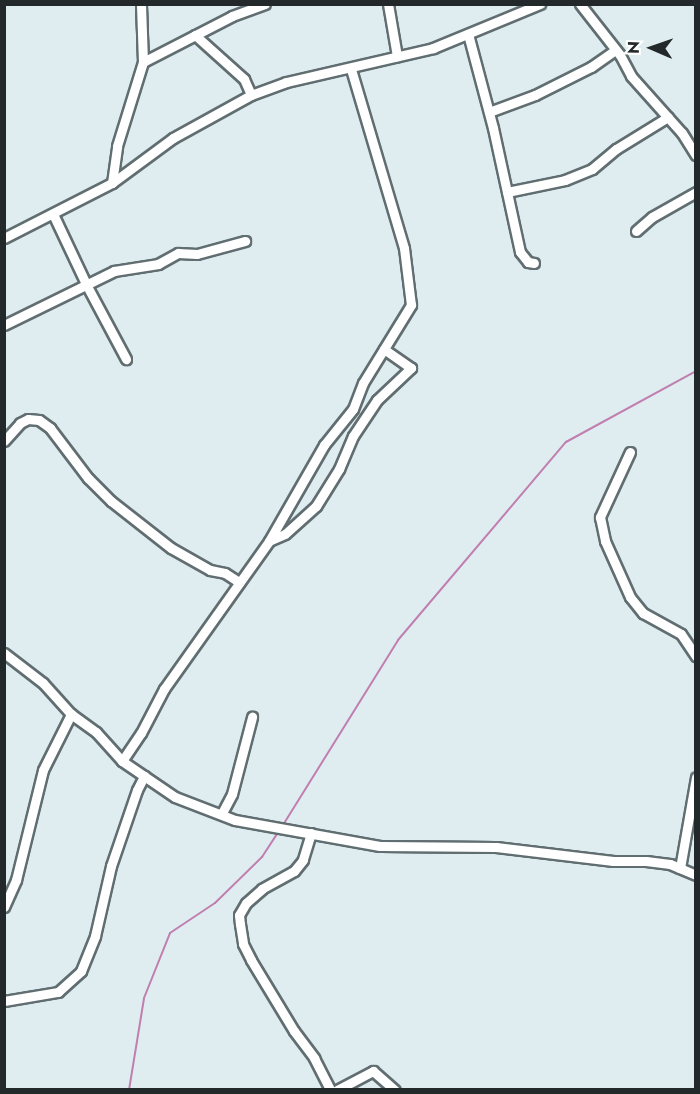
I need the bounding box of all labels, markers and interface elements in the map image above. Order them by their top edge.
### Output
north arrow [622,18,682,78]
text: N [622,41,645,54]

